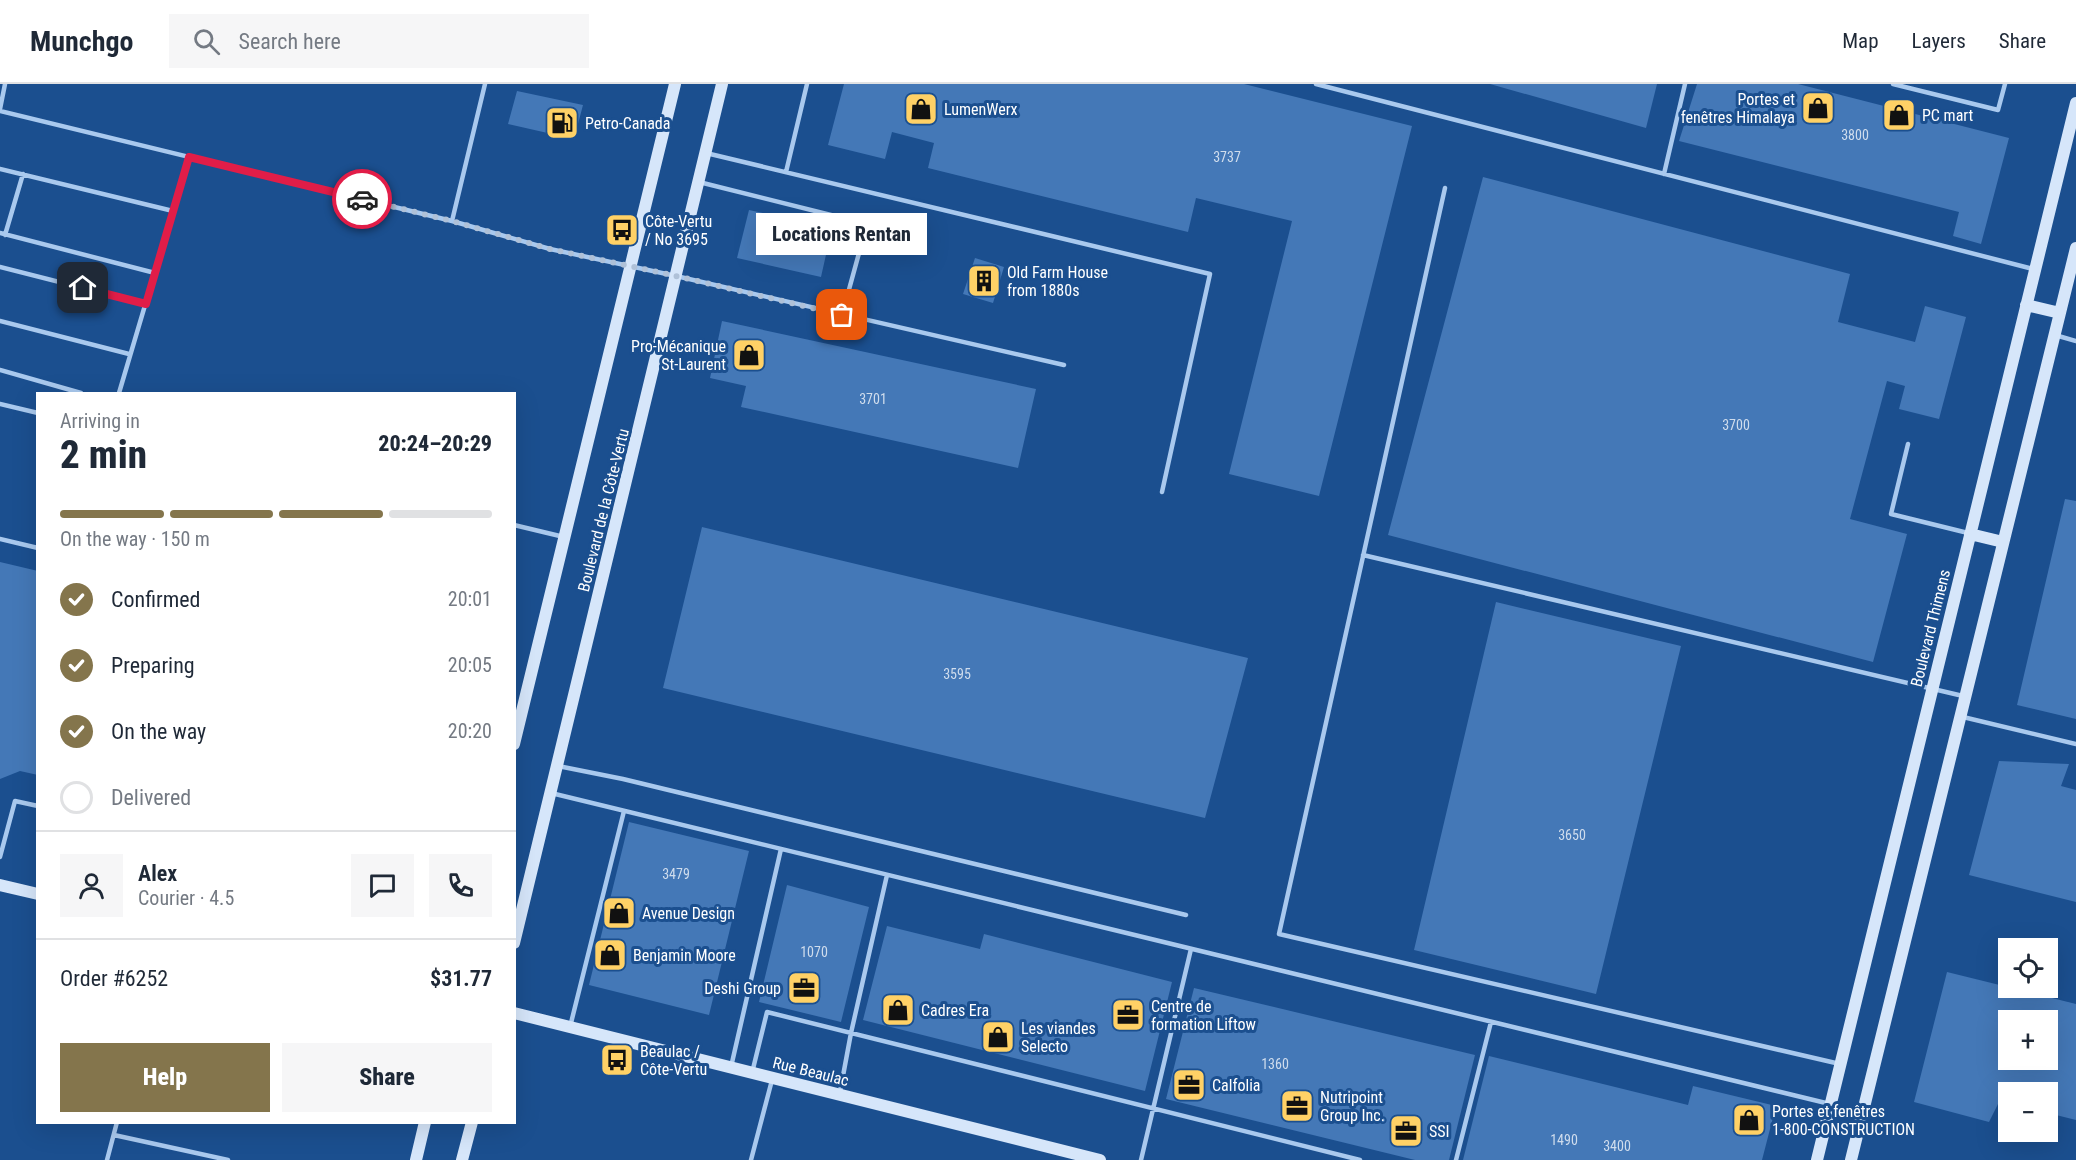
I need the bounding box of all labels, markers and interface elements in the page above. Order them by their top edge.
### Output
search box [169,14,589,68]
text: Munchgo [30,25,133,58]
icon: search [190,25,223,58]
text: Search here [238,29,341,54]
text: Map [1842,29,1879,53]
text: Layers [1912,29,1966,53]
text: Share [1999,29,2046,53]
place label: Portes et fenêtres Himalaya [1681,90,1795,127]
shop icon: Portes et fenêtres Himalaya [1800,90,1836,126]
shop icon: LumenWerx [903,91,939,127]
shop icon: PC mart [1881,97,1917,133]
place label: LumenWerx [944,100,1018,119]
fuel station icon: Petro-Canada [544,105,580,141]
place label: PC mart [1922,106,1974,125]
place label: Petro-Canada [585,114,670,133]
house number: 3800 [1841,127,1869,143]
house number: 3737 [1213,149,1241,165]
courier [332,169,392,229]
icon: car [346,183,379,216]
bus stop icon: Côte-Vertu / No 3695 [604,212,640,248]
place label: Côte-Vertu / No 3695 [645,212,712,249]
callout: Locations Rentan [756,213,928,255]
text: Locations Rentan [772,222,911,246]
pin [57,262,108,313]
building icon: Old Farm House from 1880s [966,263,1002,299]
place label: Old Farm House from 1880s [1007,263,1108,300]
icon: home [66,271,99,304]
pin [816,289,867,340]
icon: bag [825,298,858,331]
place label: Pro-Mécanique St-Laurent [631,337,726,374]
shop icon: Pro-Mécanique St-Laurent [731,337,767,373]
house number: 3701 [859,391,887,407]
text: Arriving in [60,409,140,433]
house number: 3700 [1722,417,1750,433]
street label: Boulevard de la Côte-Vertu [574,427,633,594]
text: 20:24–20:29 [378,431,492,456]
text: 2 min [60,432,147,478]
text: On the way · 150 m [60,527,210,551]
street label: Boulevard Thimens [1907,567,1954,689]
icon: check [60,583,93,616]
text: Confirmed [111,587,200,612]
text: 20:01 [448,587,492,611]
icon: check [60,649,93,682]
text: Preparing [111,653,195,678]
text: 20:05 [448,653,492,677]
house number: 3595 [943,666,971,682]
icon: check [60,715,93,748]
text: On the way [111,719,206,744]
text: 20:20 [448,719,492,743]
text: Delivered [111,785,191,810]
house number: 3650 [1558,827,1586,843]
button: person [60,854,123,917]
button: chat [351,854,414,917]
button: phone [429,854,492,917]
text: Alex [138,861,177,886]
house number: 3479 [662,866,690,882]
text: Courier · 4.5 [138,886,234,910]
shop icon: Avenue Design [601,895,637,931]
place label: Avenue Design [642,904,735,923]
shop icon: Benjamin Moore [592,937,628,973]
map controls [1998,938,2058,1142]
button: locate [1998,938,2058,998]
house number: 1070 [800,944,828,960]
place label: Benjamin Moore [633,946,736,965]
text: Order #6252 [60,966,168,991]
text: $31.77 [430,966,492,991]
office icon: Deshi Group [786,970,822,1006]
place label: Deshi Group [704,979,781,998]
shop icon: Cadres Era [880,992,916,1028]
office icon: Centre de formation Liftow [1110,997,1146,1033]
place label: Centre de formation Liftow [1151,997,1256,1034]
place label: Cadres Era [921,1001,989,1020]
button: + [1998,1010,2058,1070]
shop icon: Les viandes Selecto [980,1019,1016,1055]
place label: Les viandes Selecto [1021,1019,1096,1056]
bus stop icon: Beaulac / Côte-Vertu [599,1042,635,1078]
place label: Beaulac / Côte-Vertu [640,1042,707,1079]
button: Help [60,1043,270,1112]
button: Share [282,1043,492,1112]
street label: Rue Beaulac [771,1053,851,1090]
house number: 1360 [1261,1056,1289,1072]
office icon: Calfolia [1171,1067,1207,1103]
place label: Calfolia [1212,1076,1261,1095]
button: − [1998,1082,2058,1142]
office icon: Nutripoint Group Inc. [1279,1088,1315,1124]
place label: Nutripoint Group Inc. [1320,1088,1385,1125]
shop icon: Portes et fenêtres 1-800-CONSTRUCTION [1731,1102,1767,1138]
place label: Portes et fenêtres 1-800-CONSTRUCTION [1772,1102,1915,1139]
office icon: SSI [1388,1113,1424,1149]
place label: SSI [1429,1122,1450,1141]
house number: 1490 [1550,1132,1578,1148]
house number: 3400 [1603,1138,1631,1154]

